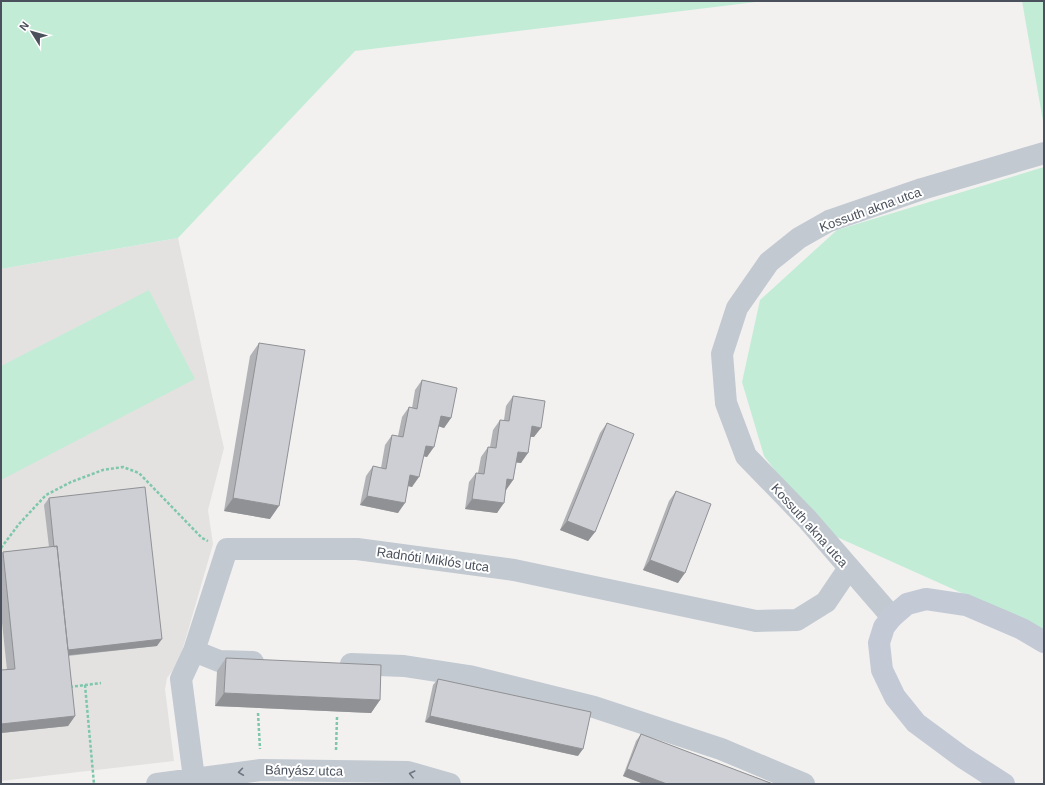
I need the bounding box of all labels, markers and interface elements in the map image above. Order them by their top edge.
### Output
north arrow [12,12,52,52]
text: N [17,19,31,33]
street label: Kossuth akna utca [817,184,924,235]
street label: Kossuth akna utca [768,481,851,571]
street label: Radnóti Miklós utca [376,544,491,575]
street label: Bányász utca [265,762,344,779]
one-way arrow [238,767,244,776]
one-way arrow [409,770,416,778]

